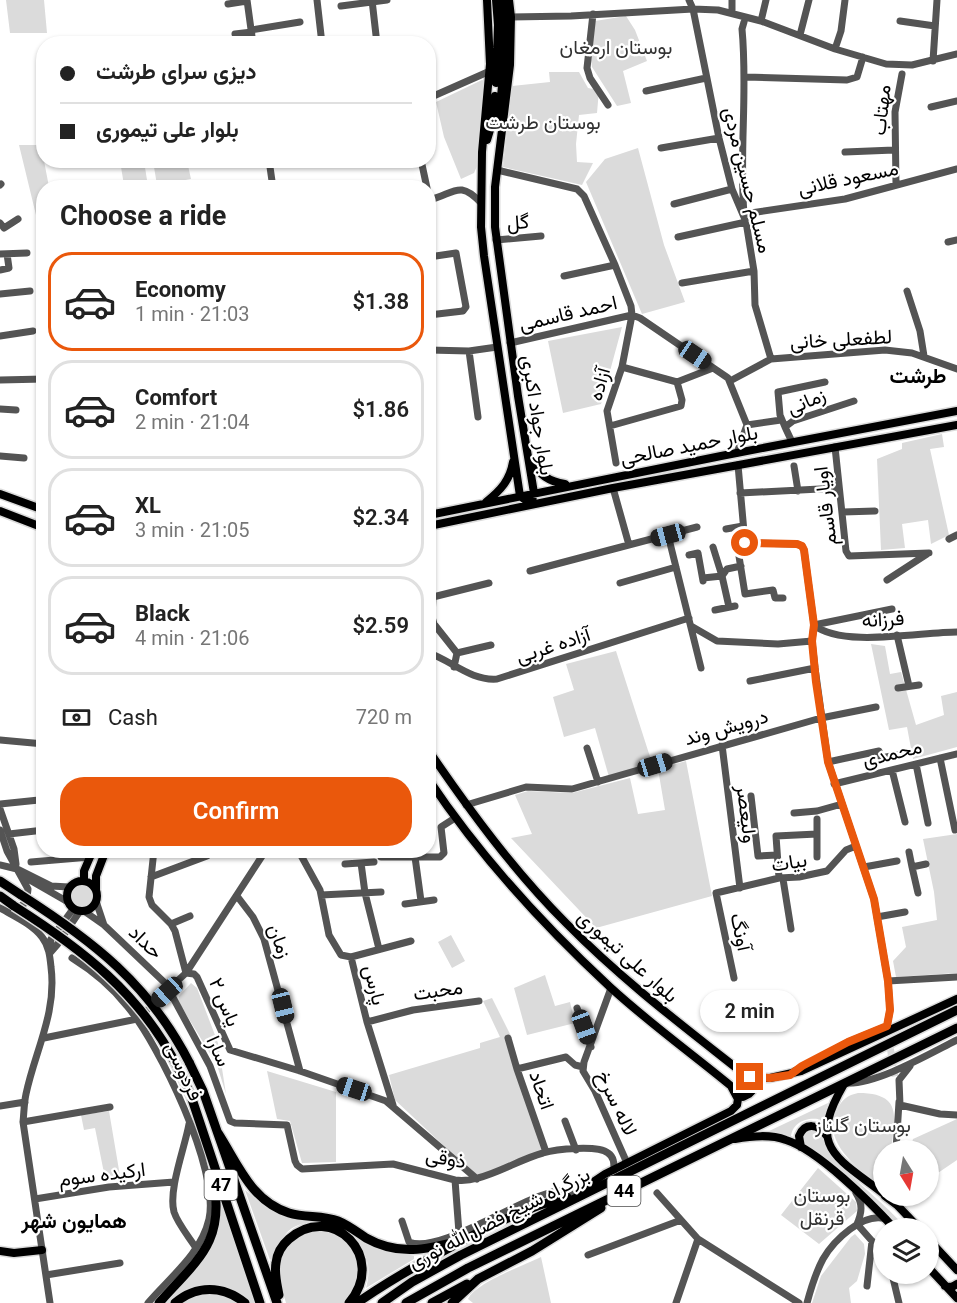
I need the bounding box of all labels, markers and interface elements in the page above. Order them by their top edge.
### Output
park label: بوستان ارمغان [560,35,672,60]
text: دیزی سرای طرشت [96,59,256,84]
street label: مهتاب [866,83,897,137]
street label: مسلم حسین مردی [717,104,778,256]
park label: بوستان طرشت [485,110,601,135]
text: بلوار علی تیموری [96,117,239,142]
street label: مسعود قلانی [795,156,901,201]
text: Choose a ride [60,200,226,232]
street label: گل [506,209,530,235]
icon: car [63,275,117,329]
text: Economy [135,277,226,302]
text: $1.38 [352,289,409,314]
street label: احمد قاسمی [517,290,619,336]
text: 1 min · 21:03 [135,302,250,326]
street label: لطفعلی خانی [789,324,893,354]
car [675,337,715,373]
street label: بلوار جواد اکبری [516,353,559,477]
street label: آزاده [583,363,617,404]
district label: طرشت [889,364,947,389]
street label: زمانی [783,382,829,421]
icon: car [63,383,117,437]
text: Comfort [135,385,217,410]
text: $1.86 [352,397,409,422]
text: 2 min · 21:04 [135,410,250,434]
street label: بلوار حمید صالحی [618,420,760,471]
street label: اویار قاسم [808,465,843,547]
icon: car [63,491,117,545]
text: XL [135,493,161,518]
text: $2.34 [352,505,409,530]
text: 3 min · 21:05 [135,518,250,542]
car [648,522,688,548]
route start [731,529,758,556]
icon: car [63,599,117,653]
text: Black [135,601,190,626]
street label: فرزانه [861,606,905,633]
text: $2.59 [352,613,409,638]
street label: آزاده غربی [513,621,595,669]
text: 4 min · 21:06 [135,626,250,650]
icon: cash [60,701,93,734]
street label: درویش‌ وند [681,704,771,751]
text: Cash [108,705,158,730]
text: 720 m [356,705,412,729]
street label: محمدی [860,734,924,772]
car [635,751,675,779]
button: Confirm [60,777,412,846]
street label: ولیعصر [730,783,762,845]
street label: بیات [769,847,809,877]
street label: بلوار علی تیموری [572,905,683,1008]
street label: آونگ [724,911,757,955]
street label: حداد [124,920,168,964]
street label: زمان [262,921,297,962]
street label: پارس [357,963,392,1008]
car [148,973,186,1011]
street label: یاس ۲ [204,974,246,1030]
street label: محبت [412,975,464,1005]
car [270,986,296,1026]
callout: 2 min [700,990,800,1032]
text: 2 min [724,999,775,1023]
car [569,1007,599,1047]
street label: سارا [201,1032,236,1071]
street label: فردوسی [159,1038,208,1105]
route end [736,1063,763,1090]
street label: لاله سرخ [590,1067,643,1140]
street label: اتحاد [524,1068,560,1112]
car [334,1075,374,1103]
park label: بوستان گلناز [814,1113,911,1138]
north arrow [873,1140,939,1206]
map controls [873,1140,939,1284]
street label: ذوقی [424,1143,468,1174]
street label: ارکیده سوم [57,1157,147,1192]
street label: بزرگراه شیخ فضل‌الله نوری [404,1162,595,1276]
road number: 47 [204,1170,238,1200]
road number: 44 [608,1176,640,1206]
park label: بوستان قرنقل [794,1183,851,1231]
district label: همایون شهر [20,1209,127,1234]
button: layers [873,1218,939,1284]

